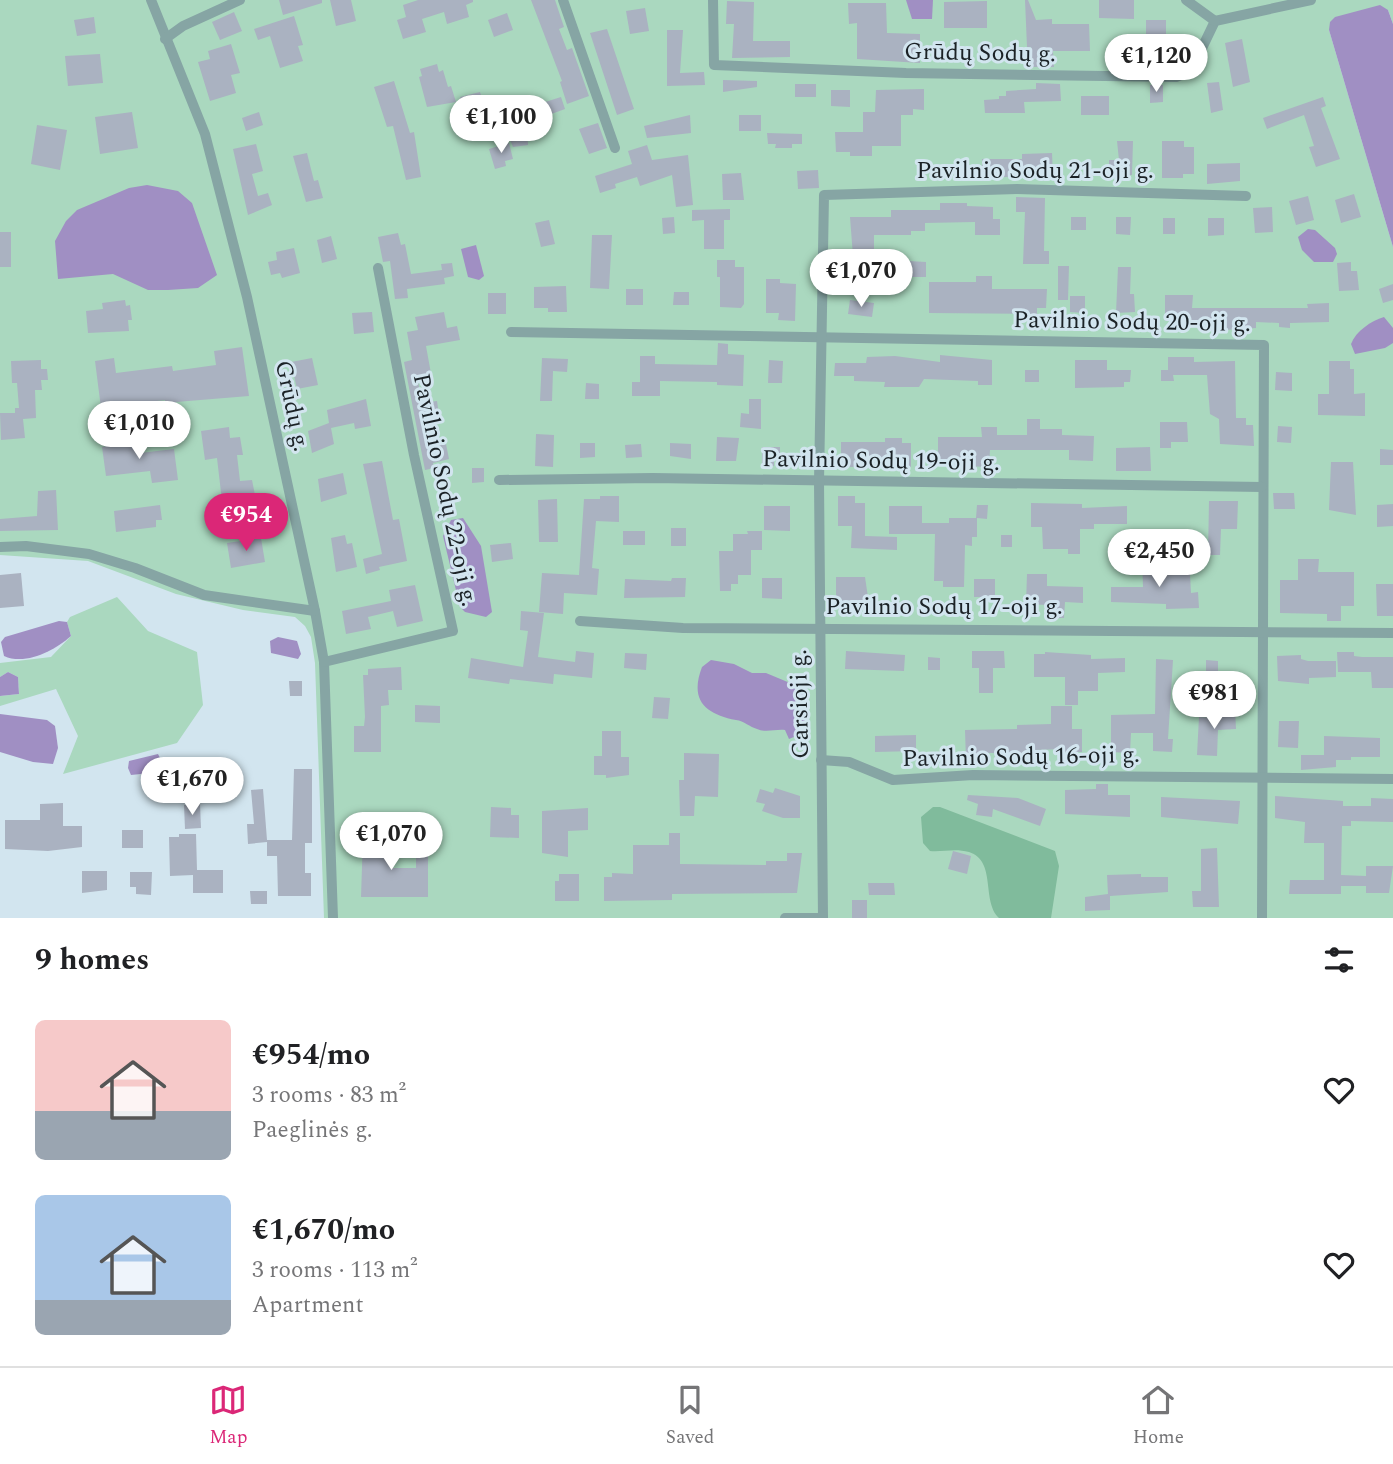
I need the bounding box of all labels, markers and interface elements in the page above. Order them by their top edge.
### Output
street label: Grūdų Sodų g. [904,34,1056,72]
pin: €1,120 [1099,34,1213,94]
text: €1,120 [1121,39,1191,74]
pin: €1,100 [444,96,558,155]
text: €1,100 [466,100,536,135]
street label: Pavilnio Sodų 21-oji g. [916,153,1154,189]
pin: €1,070 [804,250,918,309]
text: €1,070 [826,254,896,289]
street label: Pavilnio Sodų 20-oji g. [1013,302,1251,342]
street label: Grūdų g. [265,357,319,455]
street label: Pavilnio Sodų 22-oji g. [403,370,487,610]
pin: €1,010 [82,402,196,461]
text: €1,010 [104,406,174,441]
street label: Pavilnio Sodų 19-oji g. [762,441,1000,481]
pin: €954 [205,494,287,553]
text: €954 [220,498,272,533]
pin: €2,450 [1102,530,1216,589]
text: €2,450 [1124,534,1194,569]
street label: Pavilnio Sodų 17-oji g. [825,589,1063,625]
street label: Garsioji g. [781,649,819,759]
pin: €981 [1173,672,1255,731]
text: €981 [1188,676,1240,711]
street label: Pavilnio Sodų 16-oji g. [902,737,1140,777]
pin: €1,670 [135,758,249,817]
text: €1,670 [157,762,227,797]
pin: €1,070 [334,812,448,872]
text: €1,070 [356,817,426,852]
text: 9 homes [35,937,149,983]
icon: filters [1320,941,1358,979]
text: €954/mo [252,1032,370,1078]
icon: home [91,1048,175,1132]
icon: heart [1320,1071,1358,1109]
text: 3 rooms · 83 m² [252,1078,406,1113]
text: Paeglinės g. [252,1113,372,1148]
text: €1,670/mo [252,1207,395,1253]
icon: home [91,1223,175,1307]
icon: heart [1320,1246,1358,1284]
text: 3 rooms · 113 m² [252,1253,418,1288]
text: Apartment [252,1288,364,1323]
tab: Map [209,1381,247,1452]
tab: Saved [666,1381,714,1452]
tab: Home [1133,1381,1184,1452]

